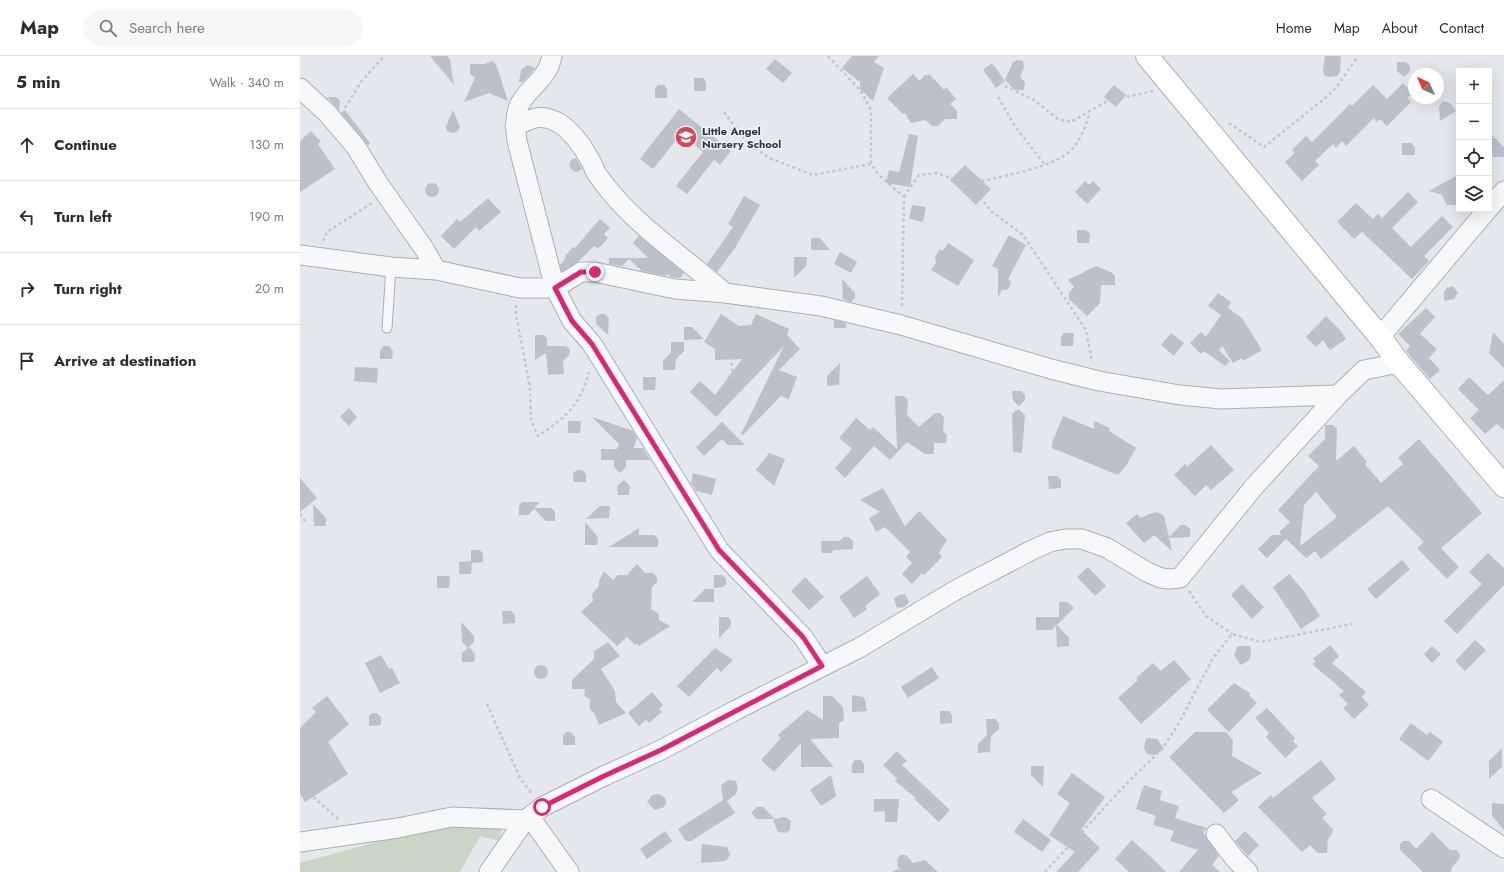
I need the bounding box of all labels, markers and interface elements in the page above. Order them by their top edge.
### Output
search box [83,10,363,46]
text: Map [20,14,59,41]
icon: search [97,17,119,39]
text: Search here [129,17,205,39]
text: Home [1276,18,1312,38]
text: Map [1334,18,1360,38]
text: About [1382,18,1417,38]
text: Contact [1439,18,1484,38]
north arrow [1408,68,1444,104]
map controls [1456,68,1492,212]
button: + [1456,68,1492,104]
text: 5 min [16,70,60,94]
text: Walk · 340 m [209,73,284,92]
button: − [1456,104,1492,140]
place label: Little Angel Nursery School [702,123,781,152]
school or university icon: Little Angel Nursery School [673,124,699,150]
icon: ahead [16,134,38,156]
text: Continue [54,134,117,156]
text: 130 m [249,135,284,154]
button: locate [1456,140,1492,176]
button: layers [1456,176,1492,212]
icon: left [16,206,38,228]
text: Turn left [54,206,112,228]
text: 190 m [249,207,284,226]
route end [586,263,604,281]
icon: right [16,278,38,300]
text: Turn right [54,278,122,300]
text: 20 m [255,279,284,298]
icon: arrive [16,350,38,372]
text: Arrive at destination [54,350,196,372]
route start [533,798,551,816]

